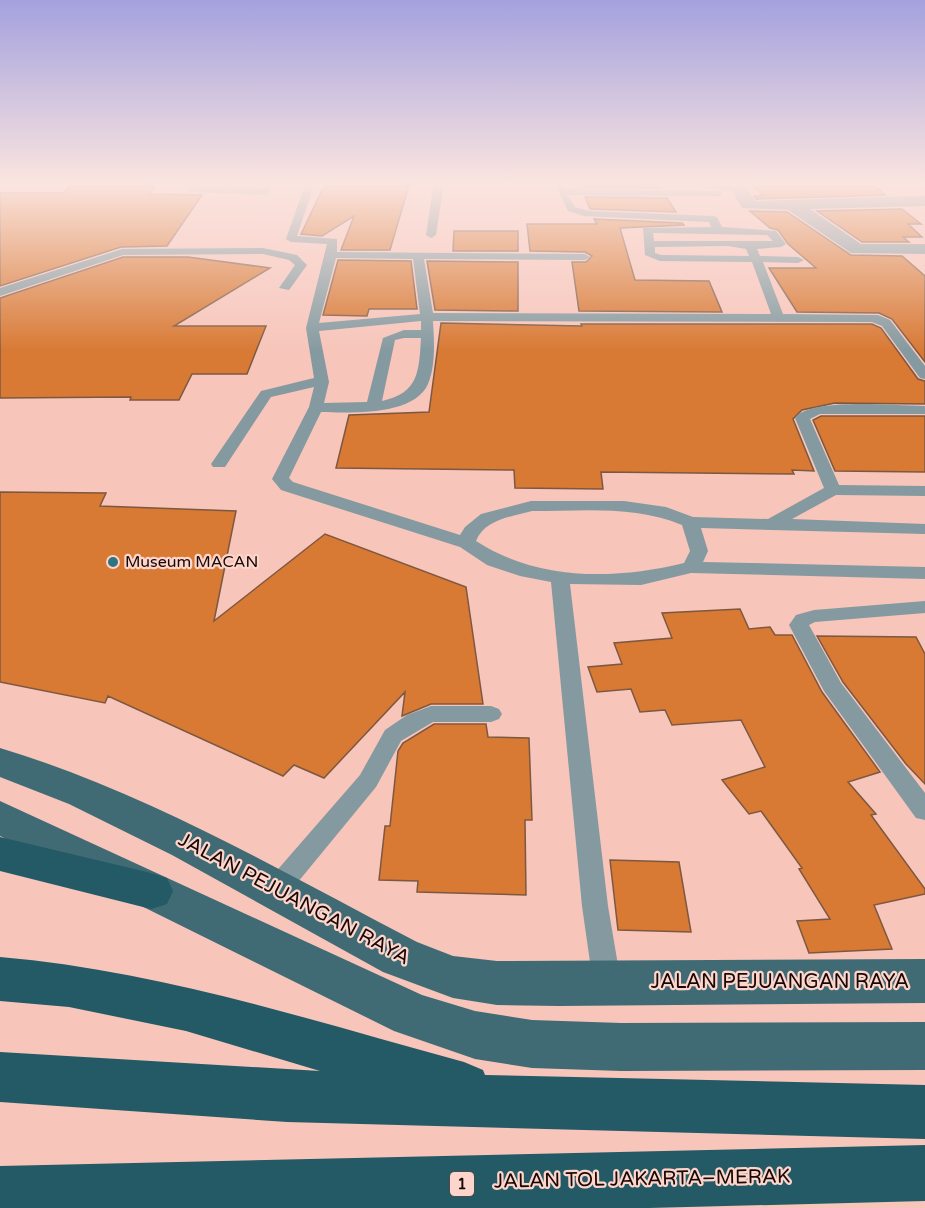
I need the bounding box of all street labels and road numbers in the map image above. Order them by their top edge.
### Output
street label: JALAN PEJUANGAN RAYA [174,828,414,970]
street label: JALAN PEJUANGAN RAYA [651,970,909,994]
street label: JALAN TOL JAKARTA–MERAK [494,1164,790,1194]
road number: 1 [450,1172,474,1196]

